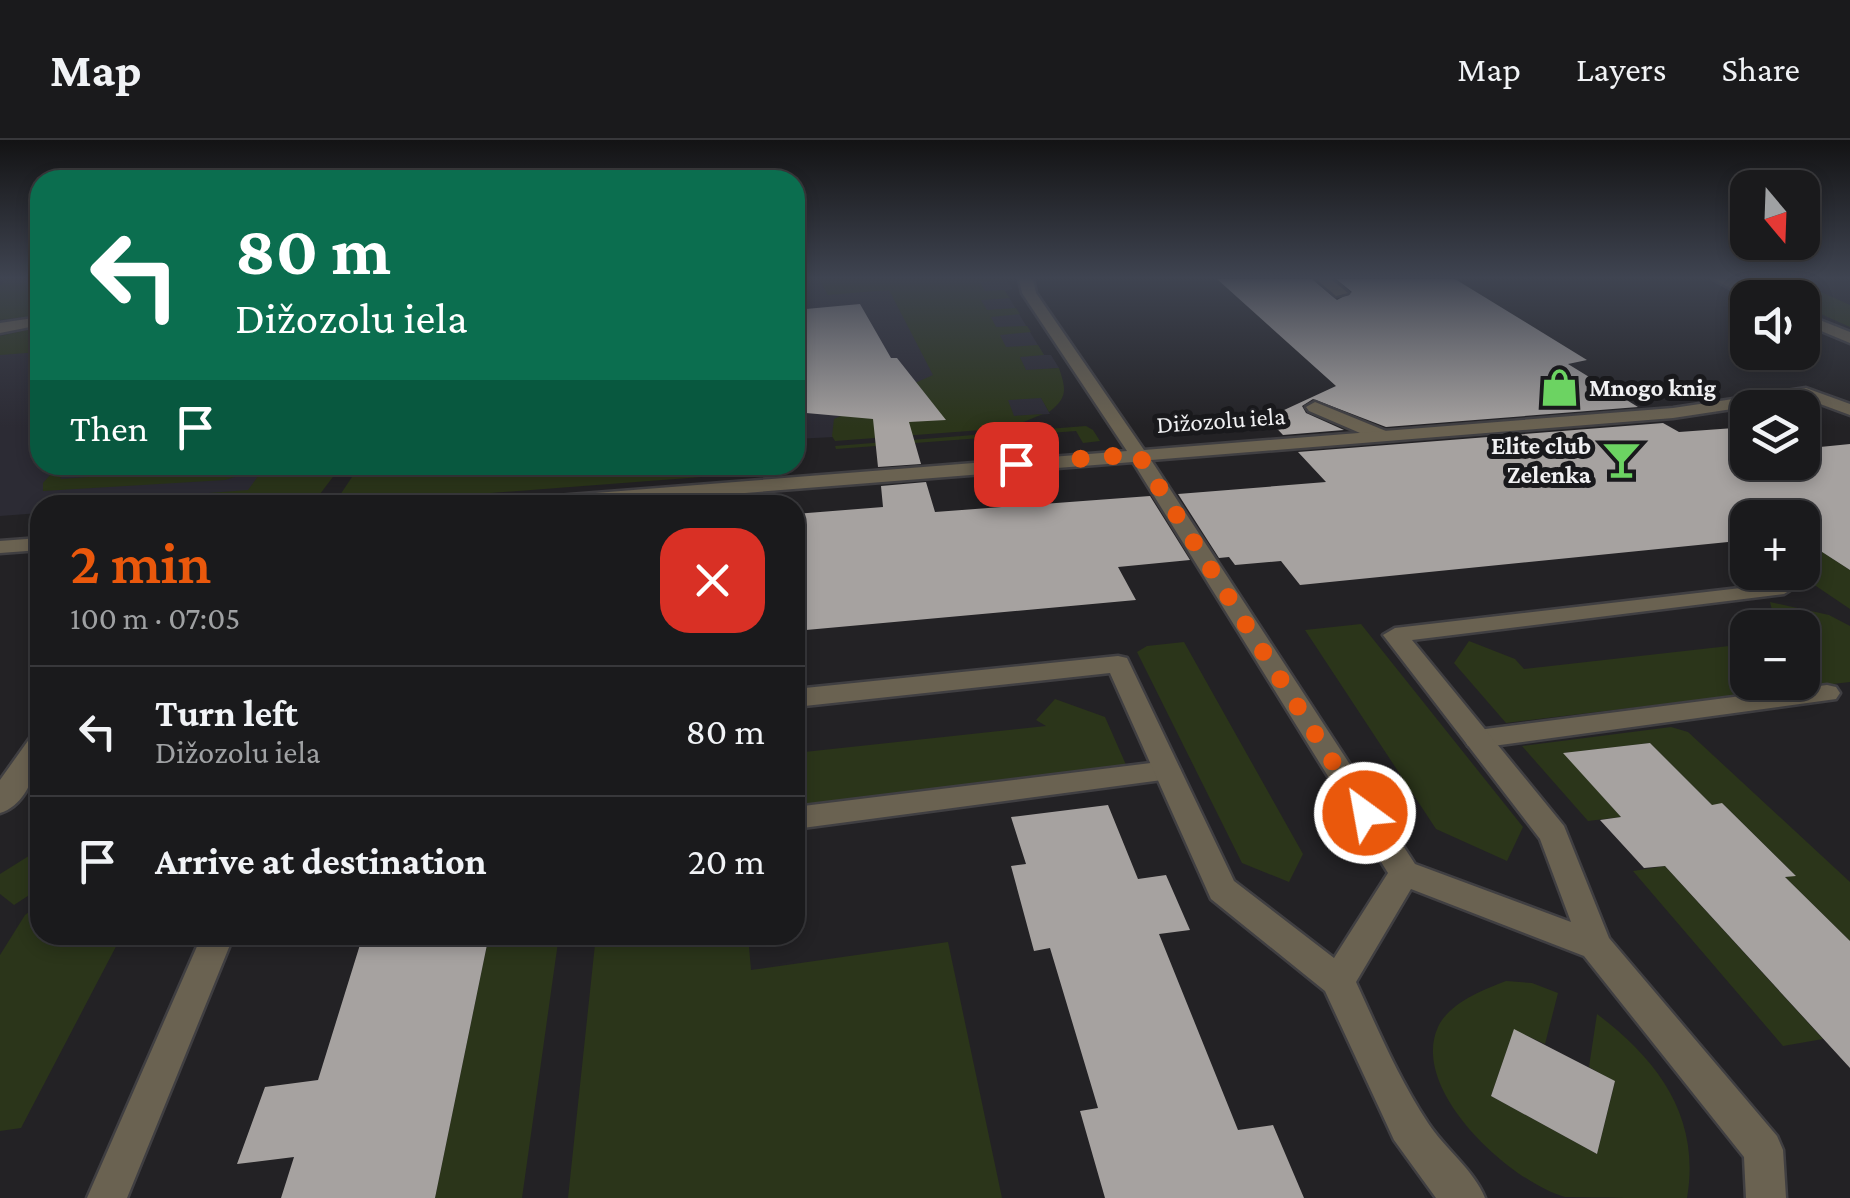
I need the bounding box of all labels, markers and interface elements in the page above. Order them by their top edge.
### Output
text: Map [50,43,142,96]
text: Map [1457,50,1521,89]
text: Layers [1576,50,1667,89]
text: Share [1722,50,1800,89]
north arrow [1730,170,1820,260]
map controls [1730,170,1820,700]
icon: left [70,210,200,340]
text: 80 m [235,211,391,289]
button: sound [1730,280,1820,370]
text: Dižozolu iela [235,293,468,343]
shop icon: Mnogo knig [1538,366,1580,408]
place label: Mnogo knig [1589,374,1717,401]
button: layers [1730,390,1820,480]
icon: arrive [168,400,223,455]
street label: Dižozolu iela [1156,402,1287,438]
text: Then [70,407,148,449]
pin [974,422,1059,507]
place label: Elite club Zelenka [1491,432,1592,488]
icon: arrive [989,437,1044,492]
bar icon: Elite club Zelenka [1600,438,1642,480]
button: + [1730,500,1820,590]
button: close [660,528,765,633]
text: 2 min [70,529,211,596]
text: 100 m · 07:05 [70,600,240,636]
button: − [1730,610,1820,700]
text: Turn left [155,692,298,734]
icon: left [70,704,125,759]
text: 80 m [685,710,765,752]
text: Dižozolu iela [155,734,321,770]
position arrow [1313,761,1417,865]
icon: arrive [70,834,125,889]
text: Arrive at destination [155,840,487,882]
text: 20 m [688,840,765,882]

